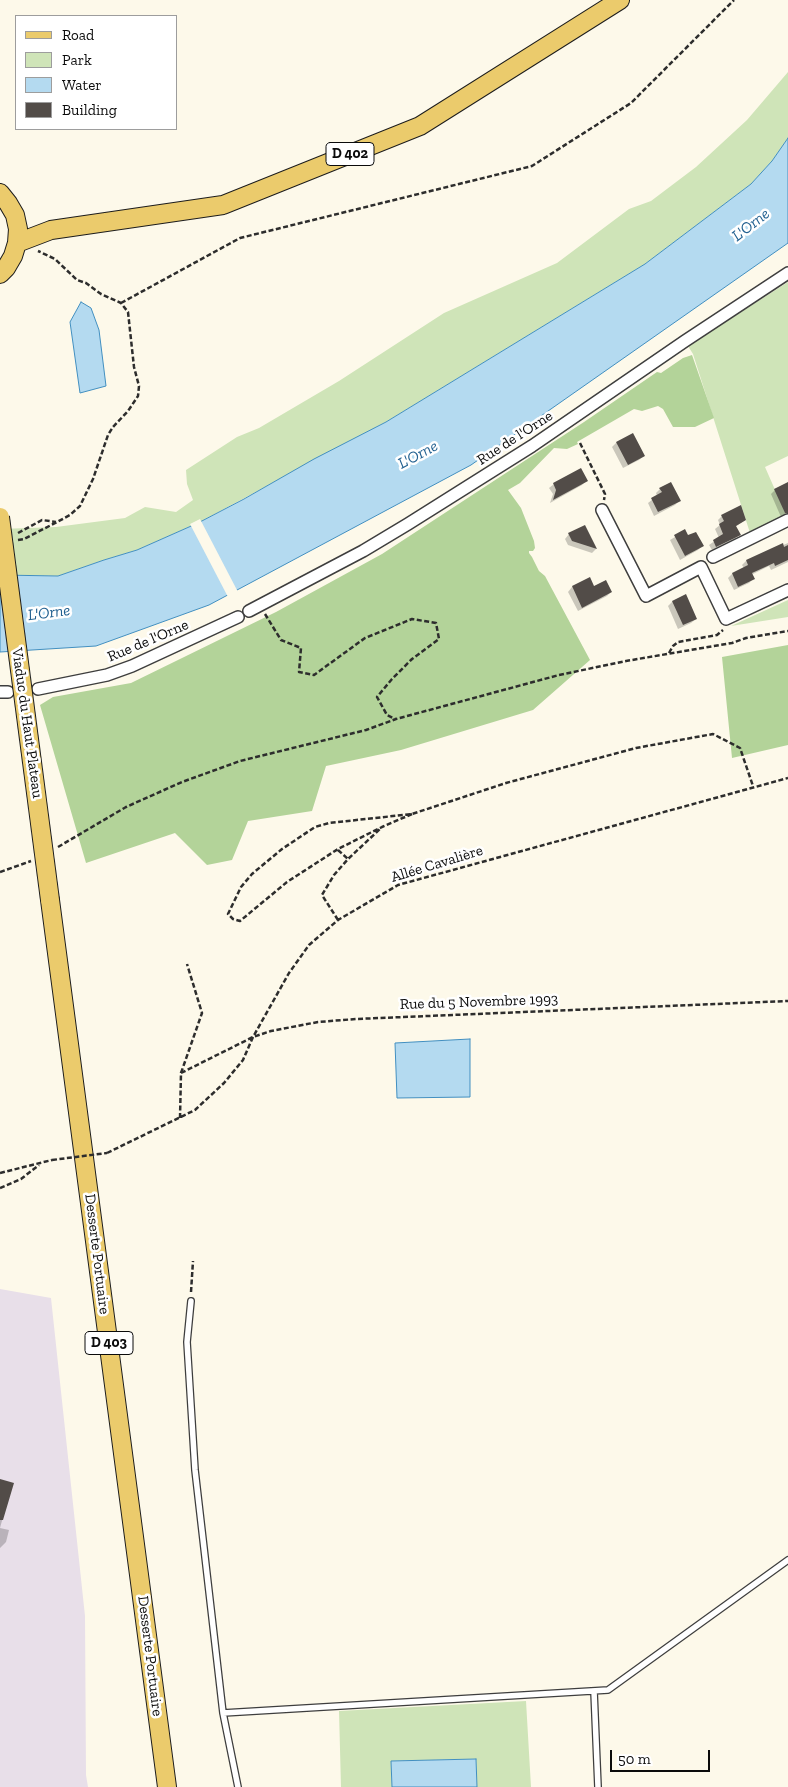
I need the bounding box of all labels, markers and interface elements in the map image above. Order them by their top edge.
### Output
legend [15,15,178,130]
text: Road [62,26,94,44]
text: Park [62,51,92,69]
text: Water [62,76,102,94]
text: Building [62,101,117,119]
road number: D 402 [326,142,374,166]
water label: L'Orne [728,204,774,246]
street label: Rue de l'Orne [474,407,556,469]
water label: L'Orne [395,437,441,473]
water label: L'Orne [27,601,71,625]
street label: Rue de l'Orne [105,616,191,666]
street label: Viaduc du Haut Plateau [8,647,46,799]
street label: Allée Cavalière [389,841,485,887]
street label: Rue du 5 Novembre 1993 [399,990,559,1014]
street label: Desserte Portuaire [81,1193,113,1315]
road number: D 403 [85,1332,133,1355]
street label: Desserte Portuaire [134,1595,166,1717]
scale bar [613,1740,713,1772]
text: 50 m [618,1750,651,1768]

